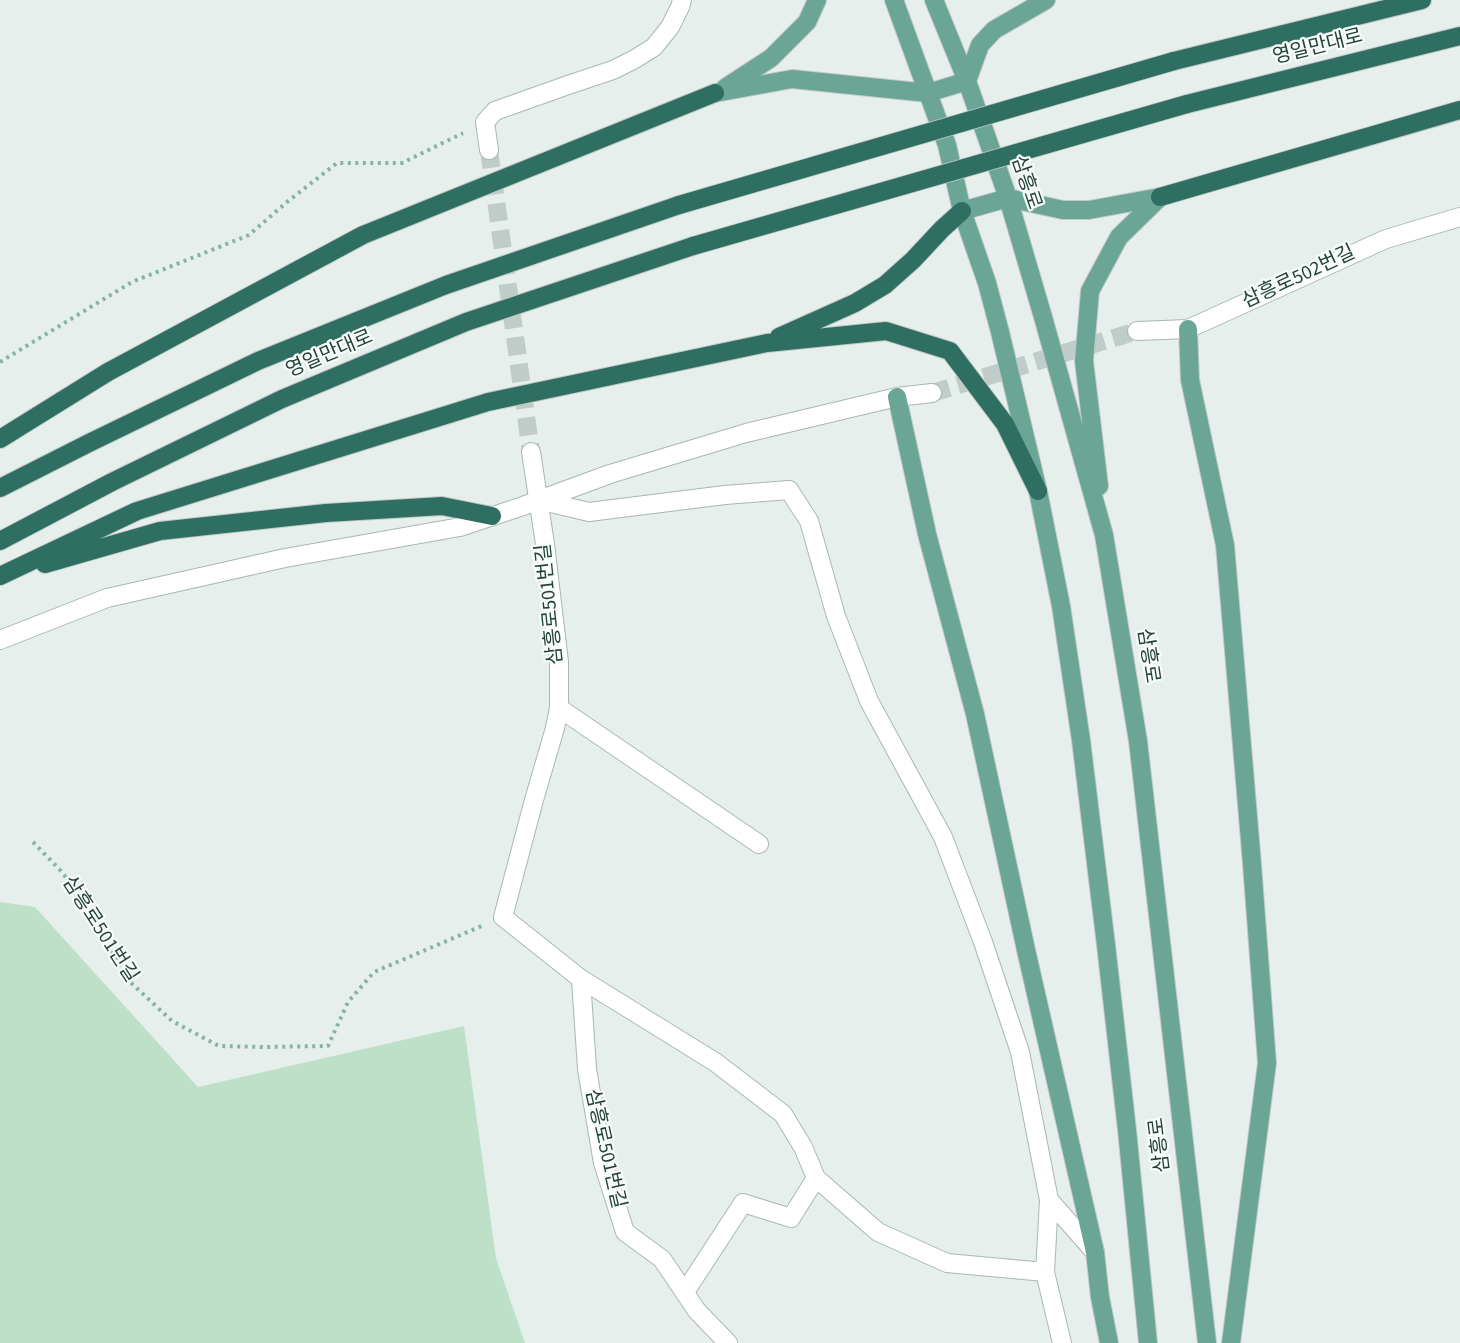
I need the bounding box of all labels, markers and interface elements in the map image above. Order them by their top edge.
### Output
street label: 영일만대로 [1270,25,1366,71]
street label: 삼흥로 [1005,153,1045,213]
street label: 삼흥로502번길 [1239,241,1359,315]
street label: 영일만대로 [283,326,377,384]
street label: 삼흥로501번길 [533,542,569,666]
street label: 삼흥로 [1131,627,1163,685]
street label: 삼흥로501번길 [56,872,142,988]
street label: 삼흥로501번길 [579,1087,629,1211]
street label: 삼흥로 [1146,1116,1176,1174]

